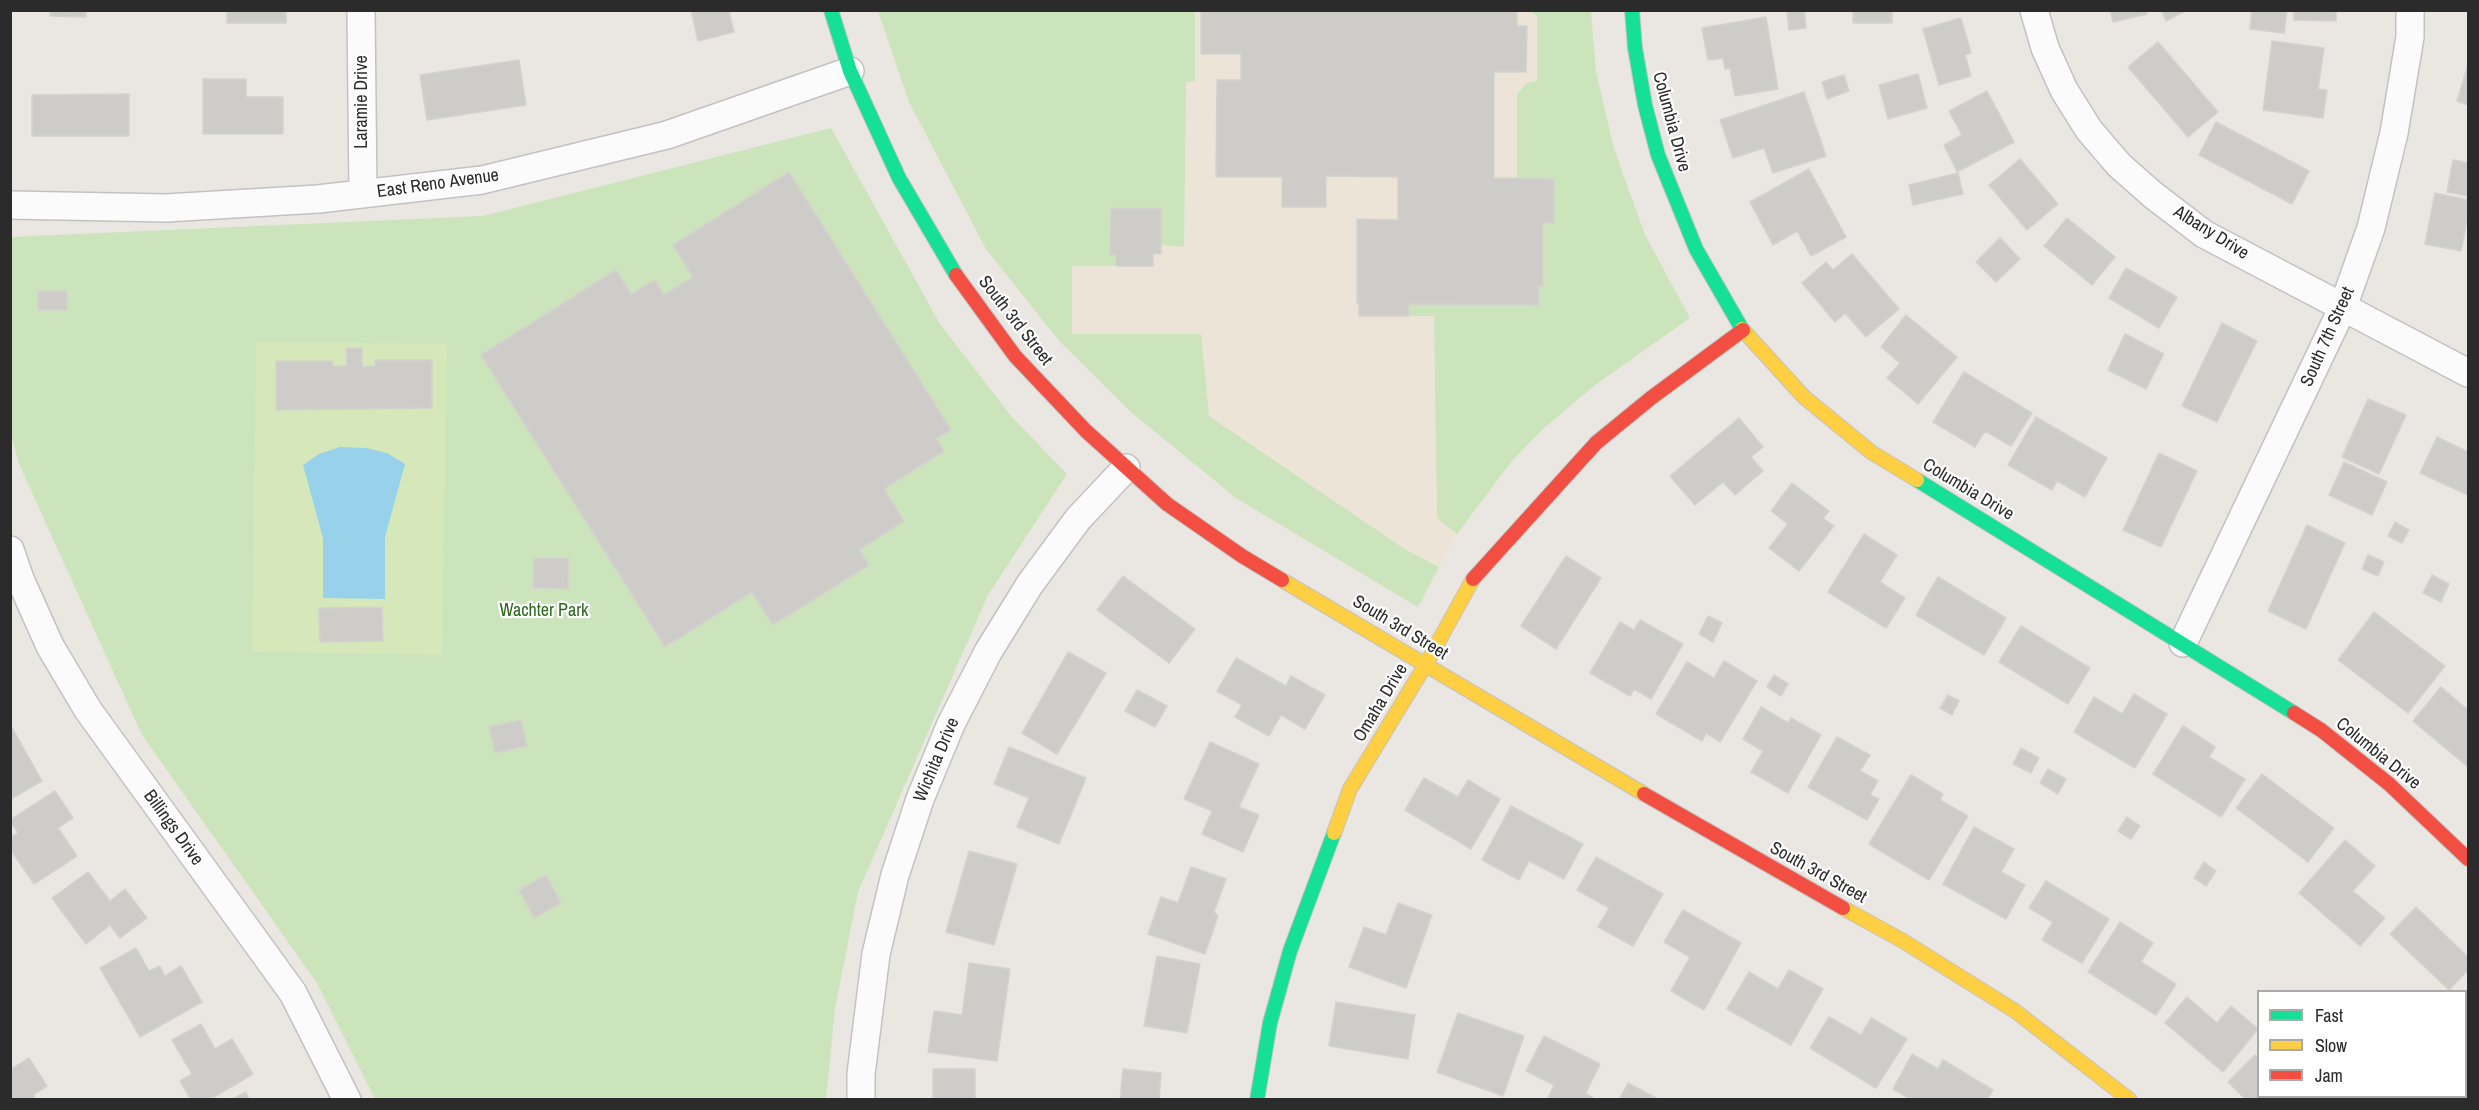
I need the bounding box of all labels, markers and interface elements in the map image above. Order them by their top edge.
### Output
street label: Laramie Drive [351,55,373,149]
street label: Columbia Drive [1647,70,1695,174]
street label: East Reno Avenue [376,165,500,203]
street label: Albany Drive [2169,201,2253,265]
street label: South 3rd Street [973,272,1057,370]
street label: South 7th Street [2296,284,2360,390]
street label: Columbia Drive [1918,454,2018,526]
street label: South 3rd Street [1348,591,1452,665]
park label: Wachter Park [500,600,588,622]
street label: Omaha Drive [1349,660,1413,746]
street label: Columbia Drive [2331,713,2425,795]
street label: Wichita Drive [910,715,964,805]
street label: Billings Drive [138,786,208,870]
street label: South 3rd Street [1766,837,1870,909]
legend [2257,990,2467,1098]
text: Fast [2315,1003,2343,1028]
text: Slow [2315,1033,2347,1058]
text: Jam [2315,1063,2343,1088]

